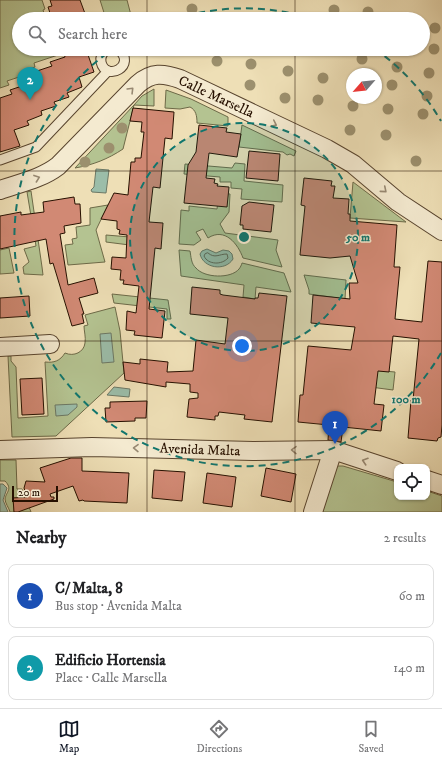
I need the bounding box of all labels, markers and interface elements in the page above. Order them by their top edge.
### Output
search box [12,12,430,56]
icon: search [26,23,48,45]
text: Search here [58,25,127,44]
pin: 2 [17,67,43,100]
north arrow [346,68,382,104]
street label: Calle Marsella [175,72,257,122]
one-way arrow [127,87,134,95]
one-way arrow [269,119,277,127]
one-way arrow [34,174,41,182]
one-way arrow [380,186,387,193]
centre of rings [237,230,251,244]
text: 50 m [345,230,370,245]
your location [232,336,252,356]
text: 100 m [392,392,420,407]
pin: 1 [322,411,348,444]
street label: Avenida Malta [159,440,241,460]
one-way arrow [133,444,139,452]
one-way arrow [291,446,297,454]
one-way arrow [361,457,368,465]
map controls [394,464,430,500]
button: locate [394,464,430,500]
scale bar [12,484,58,503]
text: 20 m [18,486,40,500]
text: Nearby [16,527,66,549]
text: 2 results [384,530,426,546]
text: C/ Malta, 8 [55,579,123,598]
text: 1 [28,588,32,604]
text: 60 m [399,588,425,604]
text: Bus stop · Avenida Malta [55,598,182,614]
text: Edificio Hortensia [55,651,166,670]
text: 2 [27,660,33,676]
text: 140 m [393,660,425,676]
text: Place · Calle Marsella [55,670,167,686]
tab: Map [58,718,80,756]
tab: Directions [197,718,242,756]
tab: Saved [359,718,384,756]

